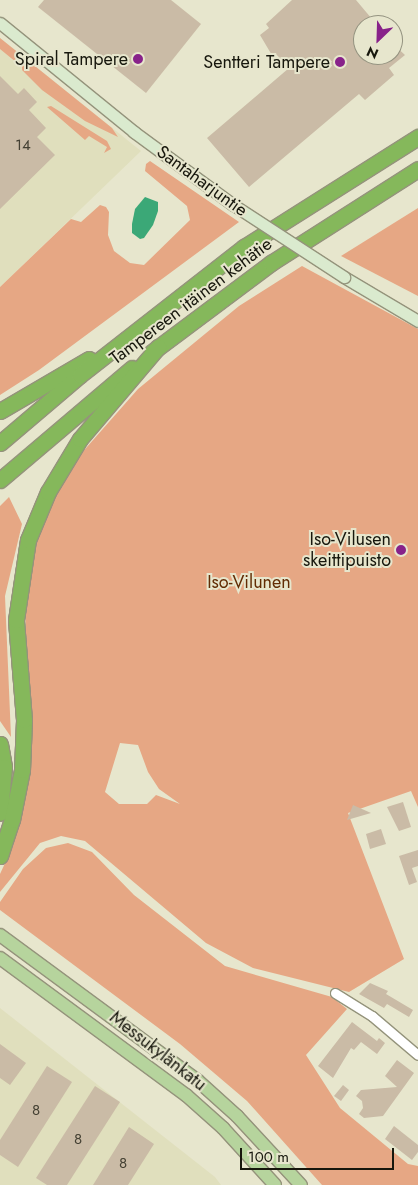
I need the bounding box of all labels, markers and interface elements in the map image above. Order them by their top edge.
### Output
north arrow [353,15,403,65]
text: N [363,41,381,64]
place label: Spiral Tampere [15,48,128,70]
place label: Sentteri Tampere [203,51,330,73]
marker: Spiral Tampere [132,53,144,65]
marker: Sentteri Tampere [334,56,346,68]
house number: 14 [15,137,31,155]
street label: Santaharjuntie [152,141,252,221]
street label: Tampereen itäinen kehätie [106,233,276,369]
place label: Iso-Vilusen skeittipuisto [303,529,391,572]
marker: Iso-Vilusen skeittipuisto [395,544,407,556]
park label: Iso-Vilunen [207,571,291,593]
street label: Messukylänkatu [105,1007,211,1095]
house number: 8 [32,1102,40,1120]
house number: 8 [74,1131,82,1149]
scale bar [243,1138,397,1170]
text: 100 m [248,1146,289,1168]
house number: 8 [119,1155,127,1173]

